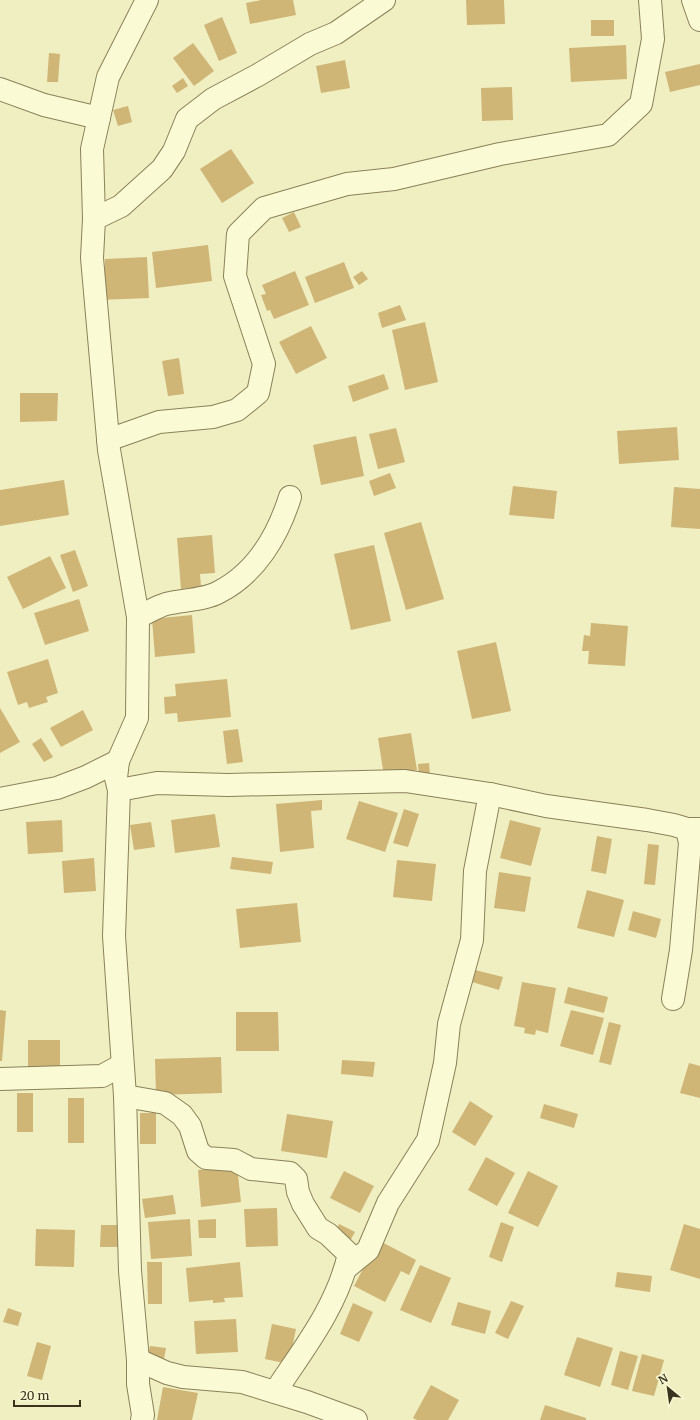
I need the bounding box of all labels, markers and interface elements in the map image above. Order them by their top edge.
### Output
north arrow [648,1368,688,1408]
text: N [656,1371,671,1387]
scale bar [14,1382,80,1408]
text: 20 m [20,1388,49,1403]

